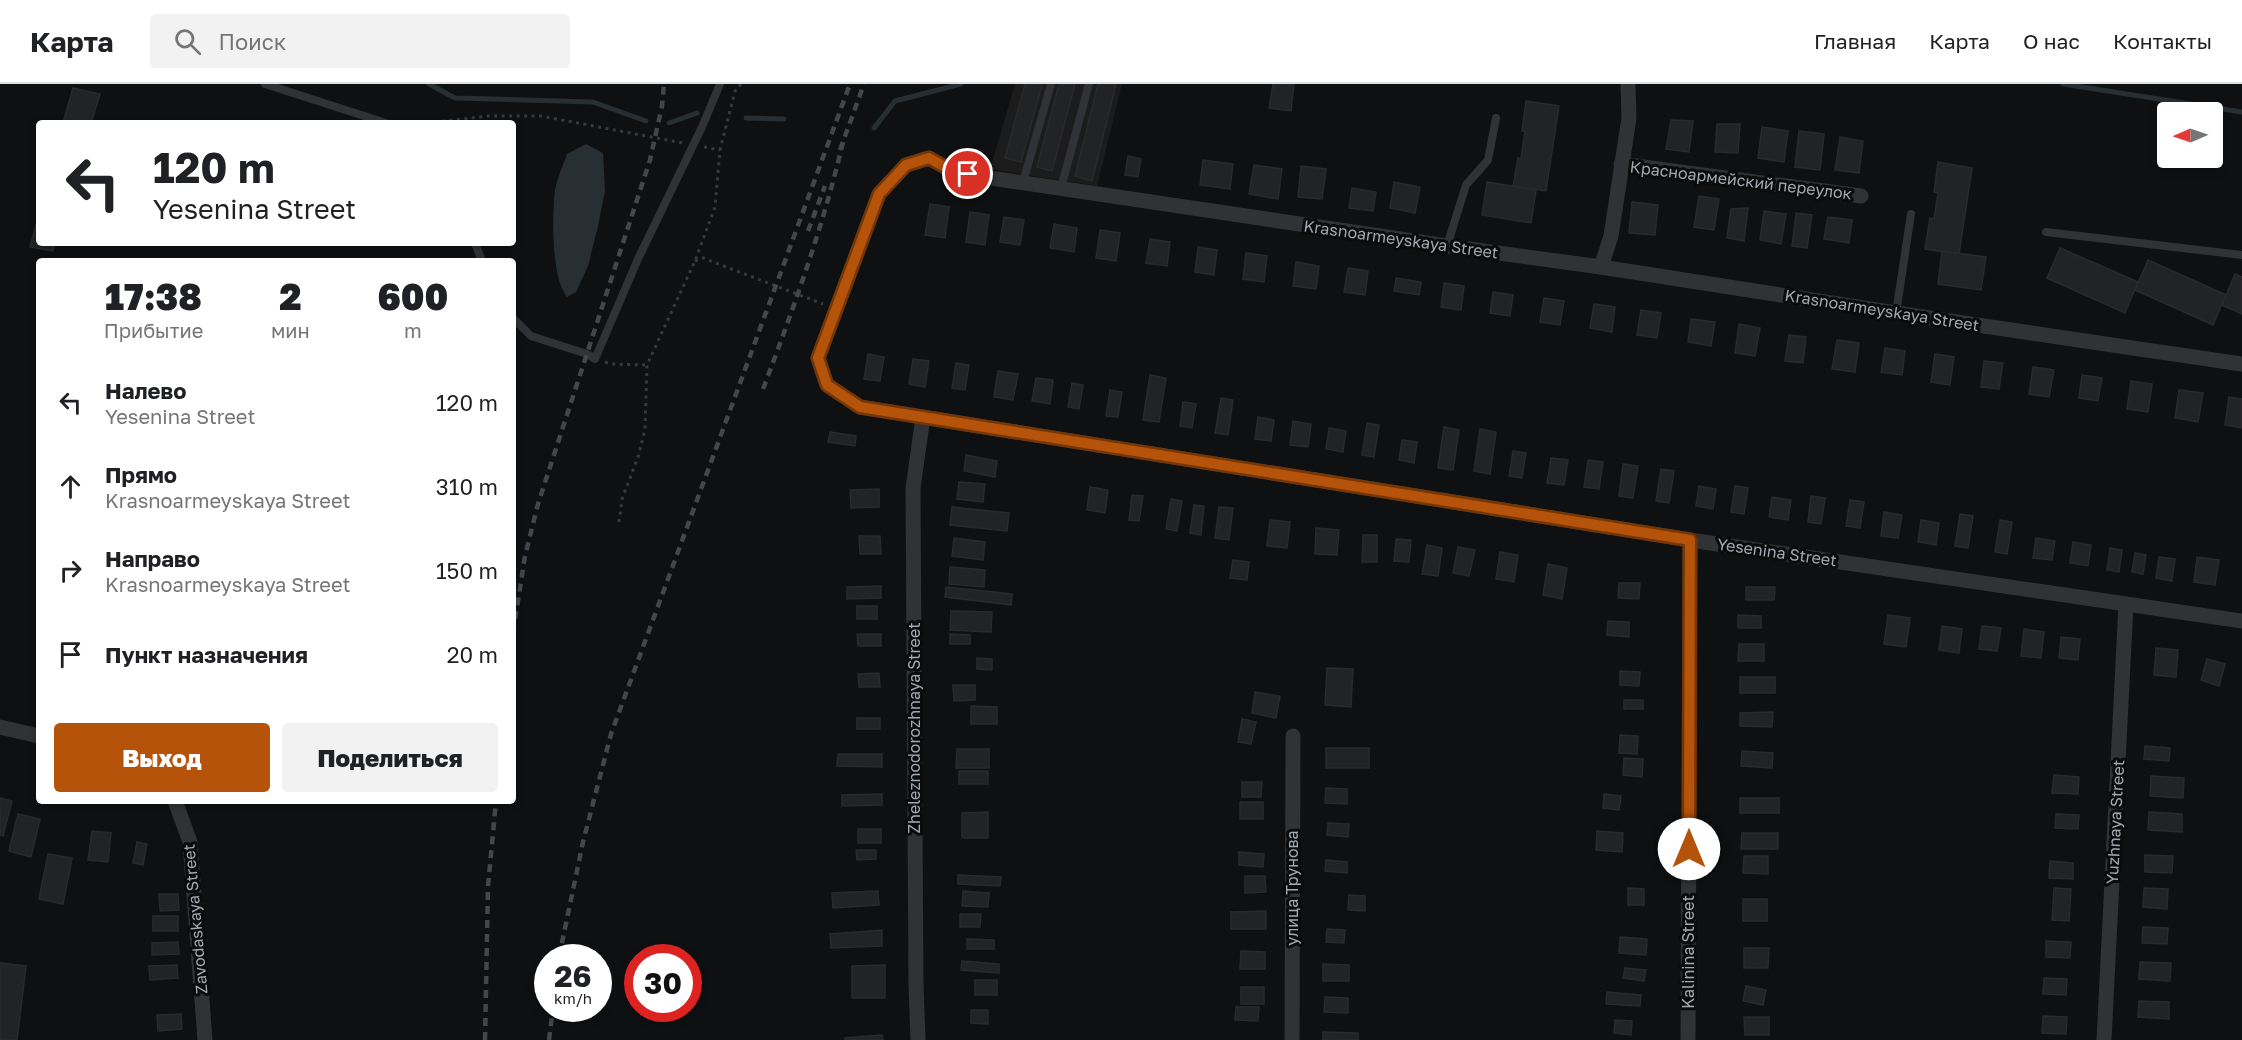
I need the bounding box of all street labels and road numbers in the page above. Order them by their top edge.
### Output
street label: Красноармейский переулок [1629,156,1853,204]
street label: Krasnoarmeyskaya Street [1302,215,1500,263]
street label: Krasnoarmeyskaya Street [1783,285,1981,335]
street label: Yesenina Street [1716,534,1838,570]
street label: Zheleznodorozhnaya Street [904,622,924,834]
street label: Yuzhnaya Street [2102,759,2128,885]
street label: улица Трунова [1282,830,1302,946]
street label: Zavodaskaya Street [178,843,212,995]
street label: Kalinina Street [1678,895,1698,1009]

